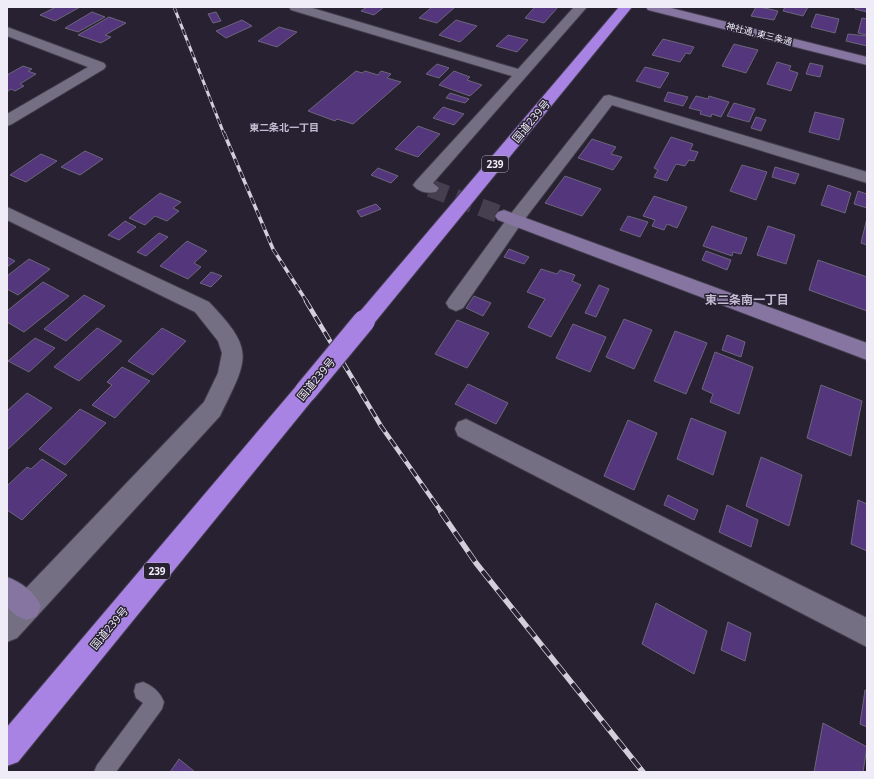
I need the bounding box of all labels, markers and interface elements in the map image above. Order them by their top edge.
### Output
street label: 神社通, 東三条通 [725,19,794,48]
street label: 国道239号 [508,96,553,145]
district label: 東二条北一丁目 [249,120,319,134]
road number: 239 [482,156,508,172]
district label: 東二条南一丁目 [705,291,789,308]
street label: 国道239号 [293,354,338,403]
road number: 239 [144,563,170,579]
street label: 国道239号 [86,603,131,652]

